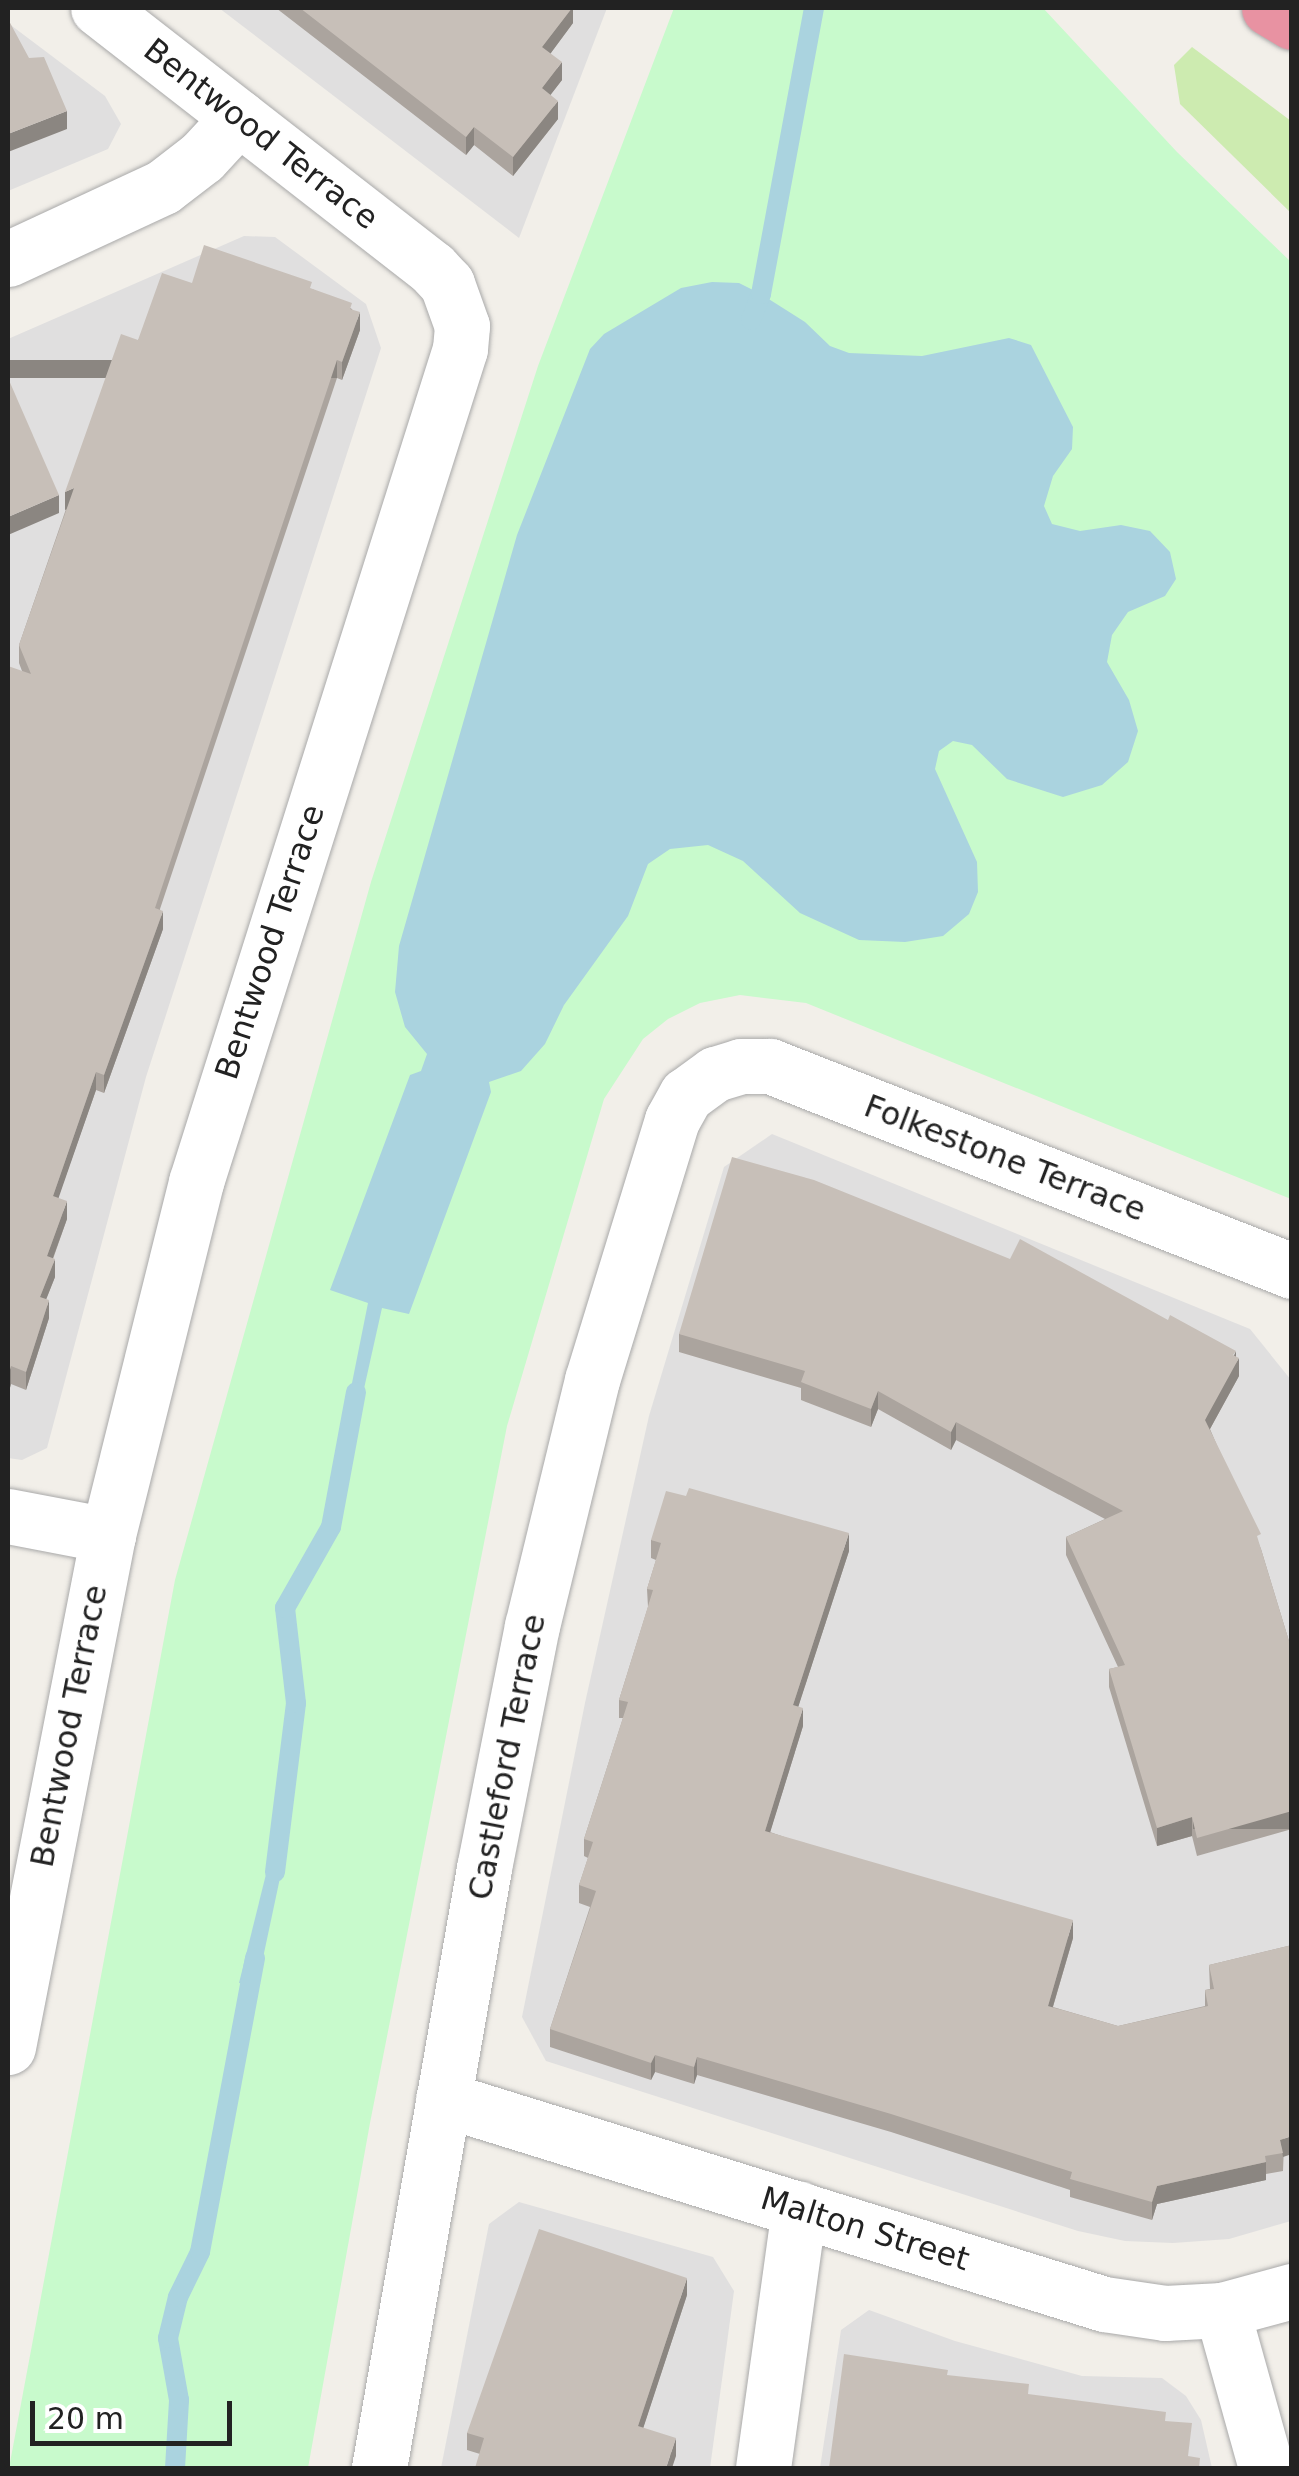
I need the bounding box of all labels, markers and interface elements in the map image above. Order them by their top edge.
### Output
street label: Bentwood Terrace [136,31,386,237]
street label: Bentwood Terrace [207,800,333,1084]
street label: Folkestone Terrace [859,1087,1151,1229]
street label: Bentwood Terrace [23,1582,115,1870]
street label: Castleford Terrace [460,1611,554,1903]
street label: Malton Street [756,2179,974,2279]
scale bar [35,2381,238,2443]
text: 20 m [47,2401,124,2436]

